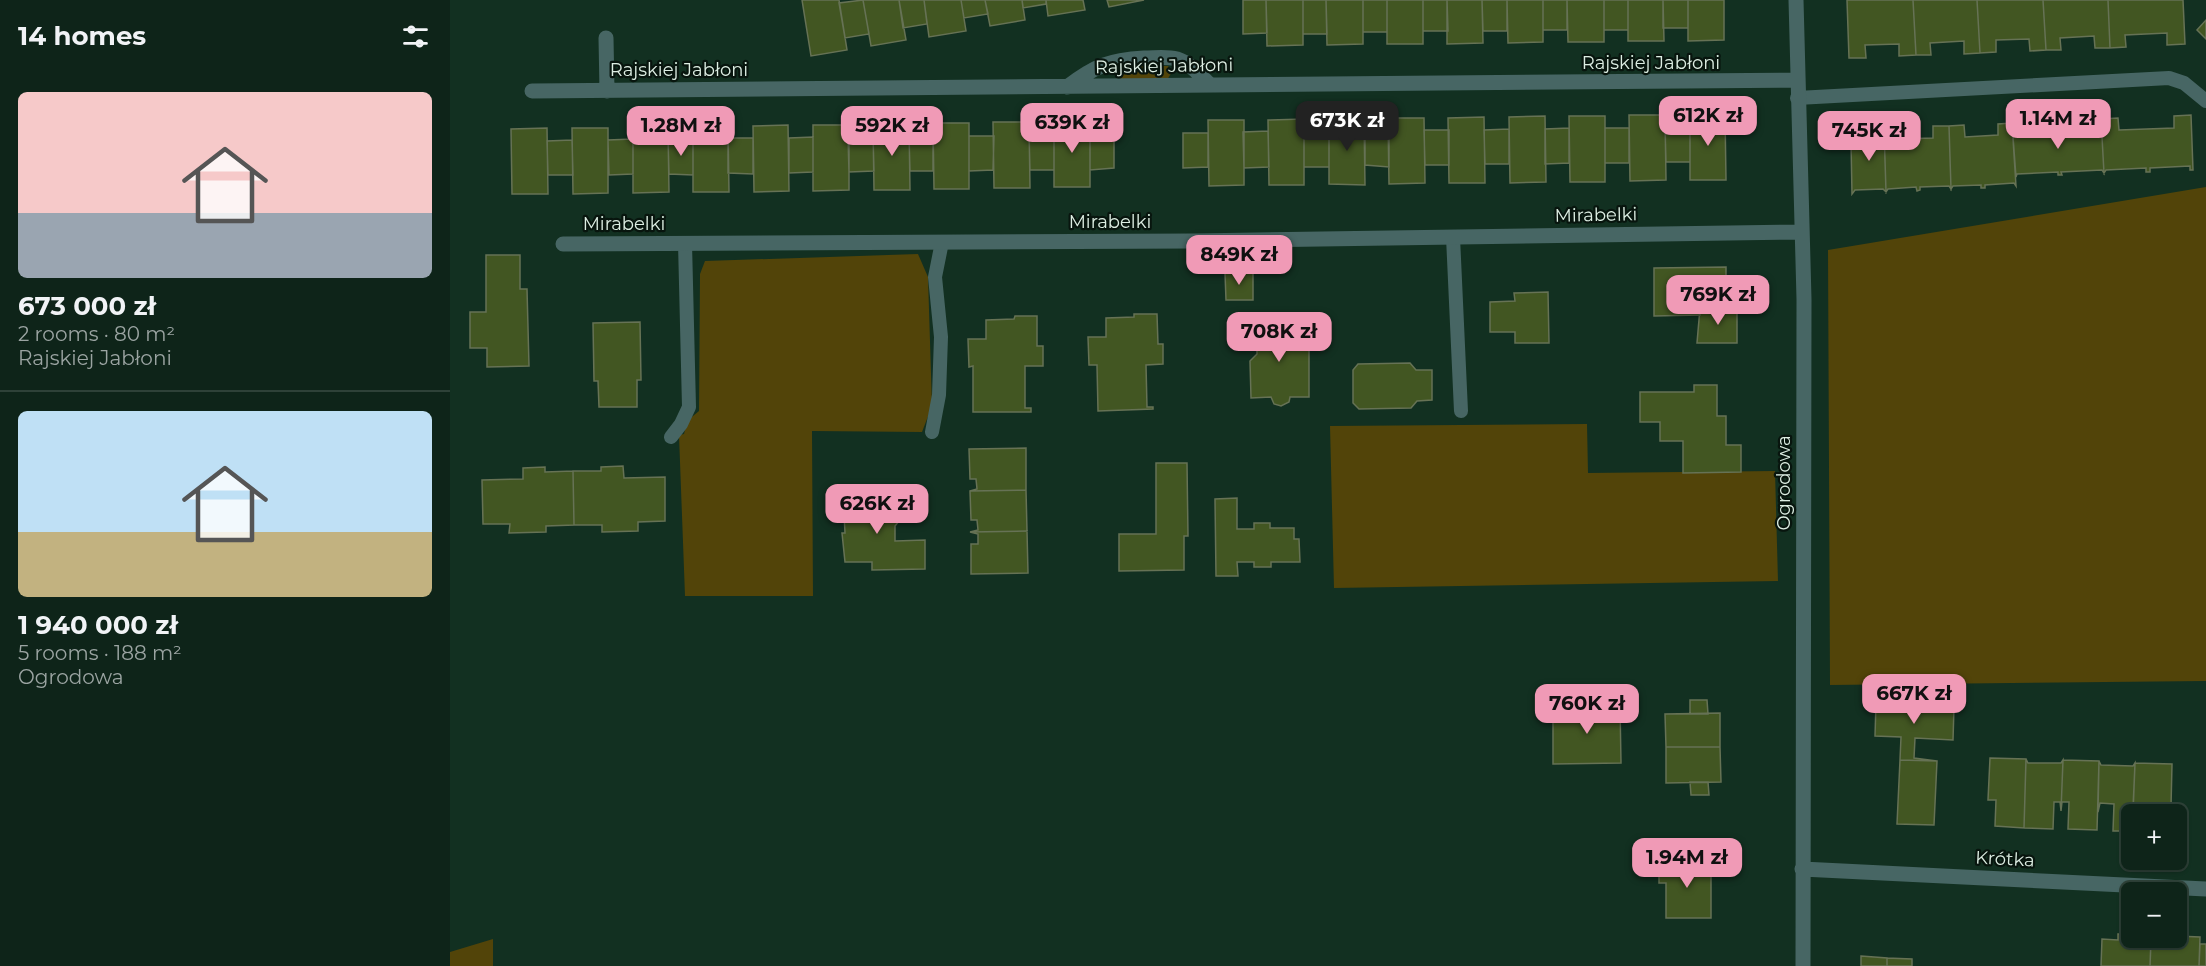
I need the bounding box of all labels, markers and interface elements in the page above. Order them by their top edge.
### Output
text: 14 homes [18,20,146,52]
icon: filters [399,20,432,53]
street label: Rajskiej Jabłoni [1582,52,1720,74]
street label: Rajskiej Jabłoni [1095,54,1233,78]
street label: Rajskiej Jabłoni [610,59,748,81]
pin: 612K zł [1653,96,1763,147]
pin: 1.14M zł [1996,99,2120,150]
pin: 673K zł [1292,101,1402,152]
pin: 639K zł [1017,103,1127,154]
text: 612K zł [1673,103,1743,127]
pin: 1.28M zł [619,106,743,157]
pin: 592K zł [837,106,947,157]
text: 1.14M zł [2020,106,2096,130]
text: 673K zł [1310,108,1384,132]
text: 639K zł [1034,110,1110,134]
pin: 745K zł [1814,111,1924,162]
text: 1.28M zł [641,113,721,137]
text: 592K zł [855,113,929,137]
text: 745K zł [1832,118,1906,142]
icon: home [171,131,279,239]
street label: Mirabelki [1554,203,1638,227]
street label: Mirabelki [1069,211,1151,233]
street label: Mirabelki [583,213,665,235]
pin: 849K zł [1184,235,1294,286]
text: 849K zł [1200,242,1278,266]
pin: 769K zł [1663,275,1773,326]
text: 769K zł [1680,282,1756,306]
text: 673 000 zł [18,290,156,322]
pin: 708K zł [1224,312,1334,363]
text: 708K zł [1241,319,1317,343]
text: 2 rooms · 80 m² [18,322,175,346]
text: Rajskiej Jabłoni [18,346,172,370]
street label: Ogrodowa [1773,435,1795,531]
icon: home [171,450,279,558]
pin: 626K zł [822,484,932,535]
text: 626K zł [839,491,915,515]
text: 1 940 000 zł [18,609,178,641]
text: 5 rooms · 188 m² [18,641,182,665]
text: Ogrodowa [18,665,124,689]
pin: 667K zł [1859,674,1969,725]
text: 667K zł [1876,681,1952,705]
pin: 760K zł [1532,684,1642,735]
text: 760K zł [1549,691,1625,715]
map controls [2121,804,2187,948]
button: + [2121,804,2187,870]
pin: 1.94M zł [1625,838,1749,889]
text: 1.94M zł [1646,845,1728,869]
street label: Krótka [1975,846,2035,872]
button: − [2121,882,2187,948]

